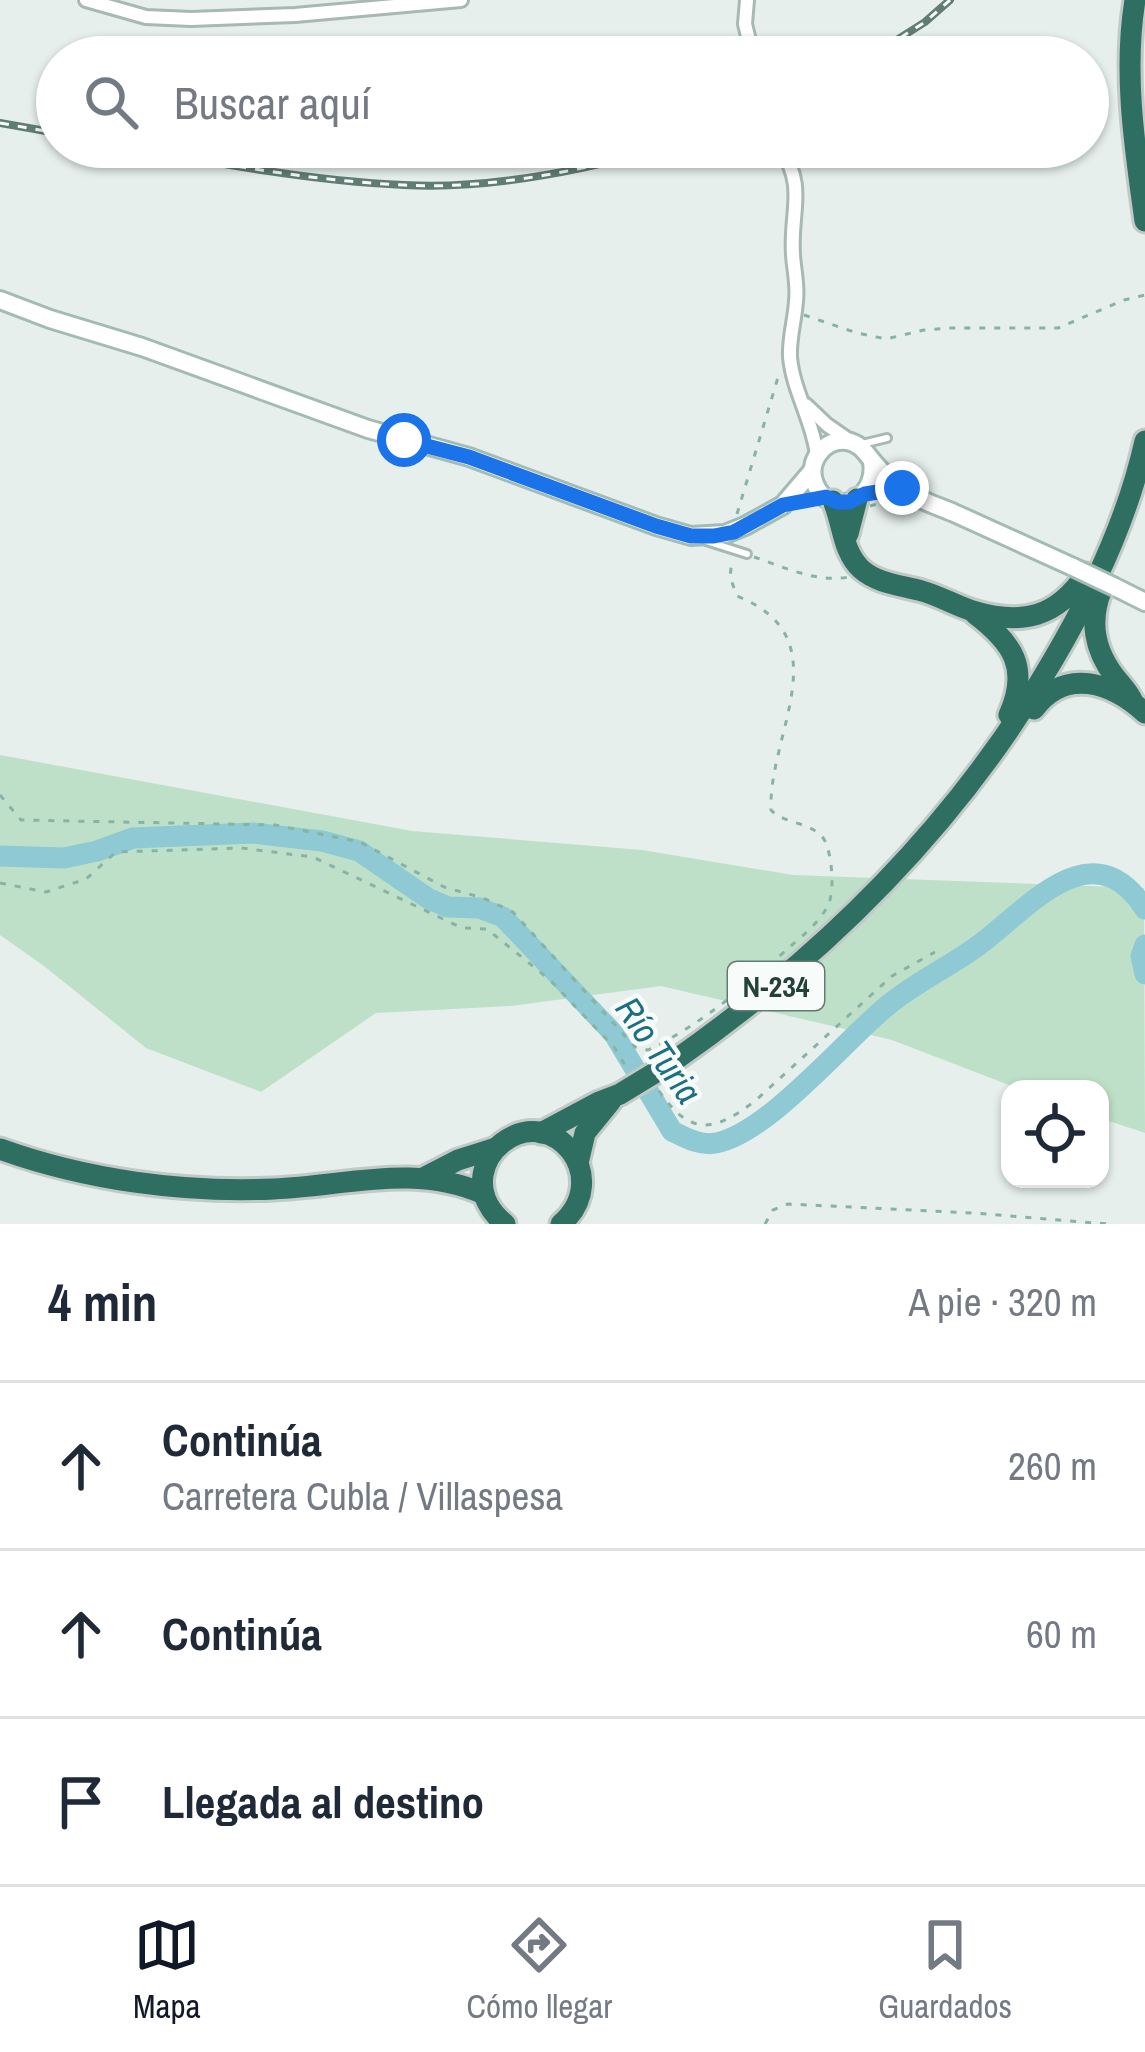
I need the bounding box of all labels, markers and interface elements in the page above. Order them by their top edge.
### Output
search box [36,36,1109,168]
icon: search [78,69,144,135]
text: Buscar aquí [174,72,371,133]
route start [377,413,431,467]
route end [875,461,929,515]
road number: N-234 [728,962,824,1010]
water label: Río Turia [605,987,713,1113]
map controls [1001,1080,1109,1188]
button: locate [1001,1080,1109,1188]
text: 4 min [48,1268,157,1337]
text: A pie · 320 m [909,1276,1097,1328]
text: Continúa [162,1409,322,1470]
icon: ahead [48,1433,114,1499]
text: 260 m [1008,1440,1097,1492]
text: Carretera Cubla / Villaspesa [162,1470,563,1522]
icon: ahead [48,1601,114,1667]
text: Continúa [162,1603,322,1664]
text: 60 m [1026,1608,1097,1660]
icon: arrive [48,1769,114,1835]
text: Llegada al destino [162,1771,484,1832]
tab: Mapa [133,1912,201,2028]
tab: Cómo llegar [466,1912,612,2028]
tab: Guardados [878,1912,1012,2028]

